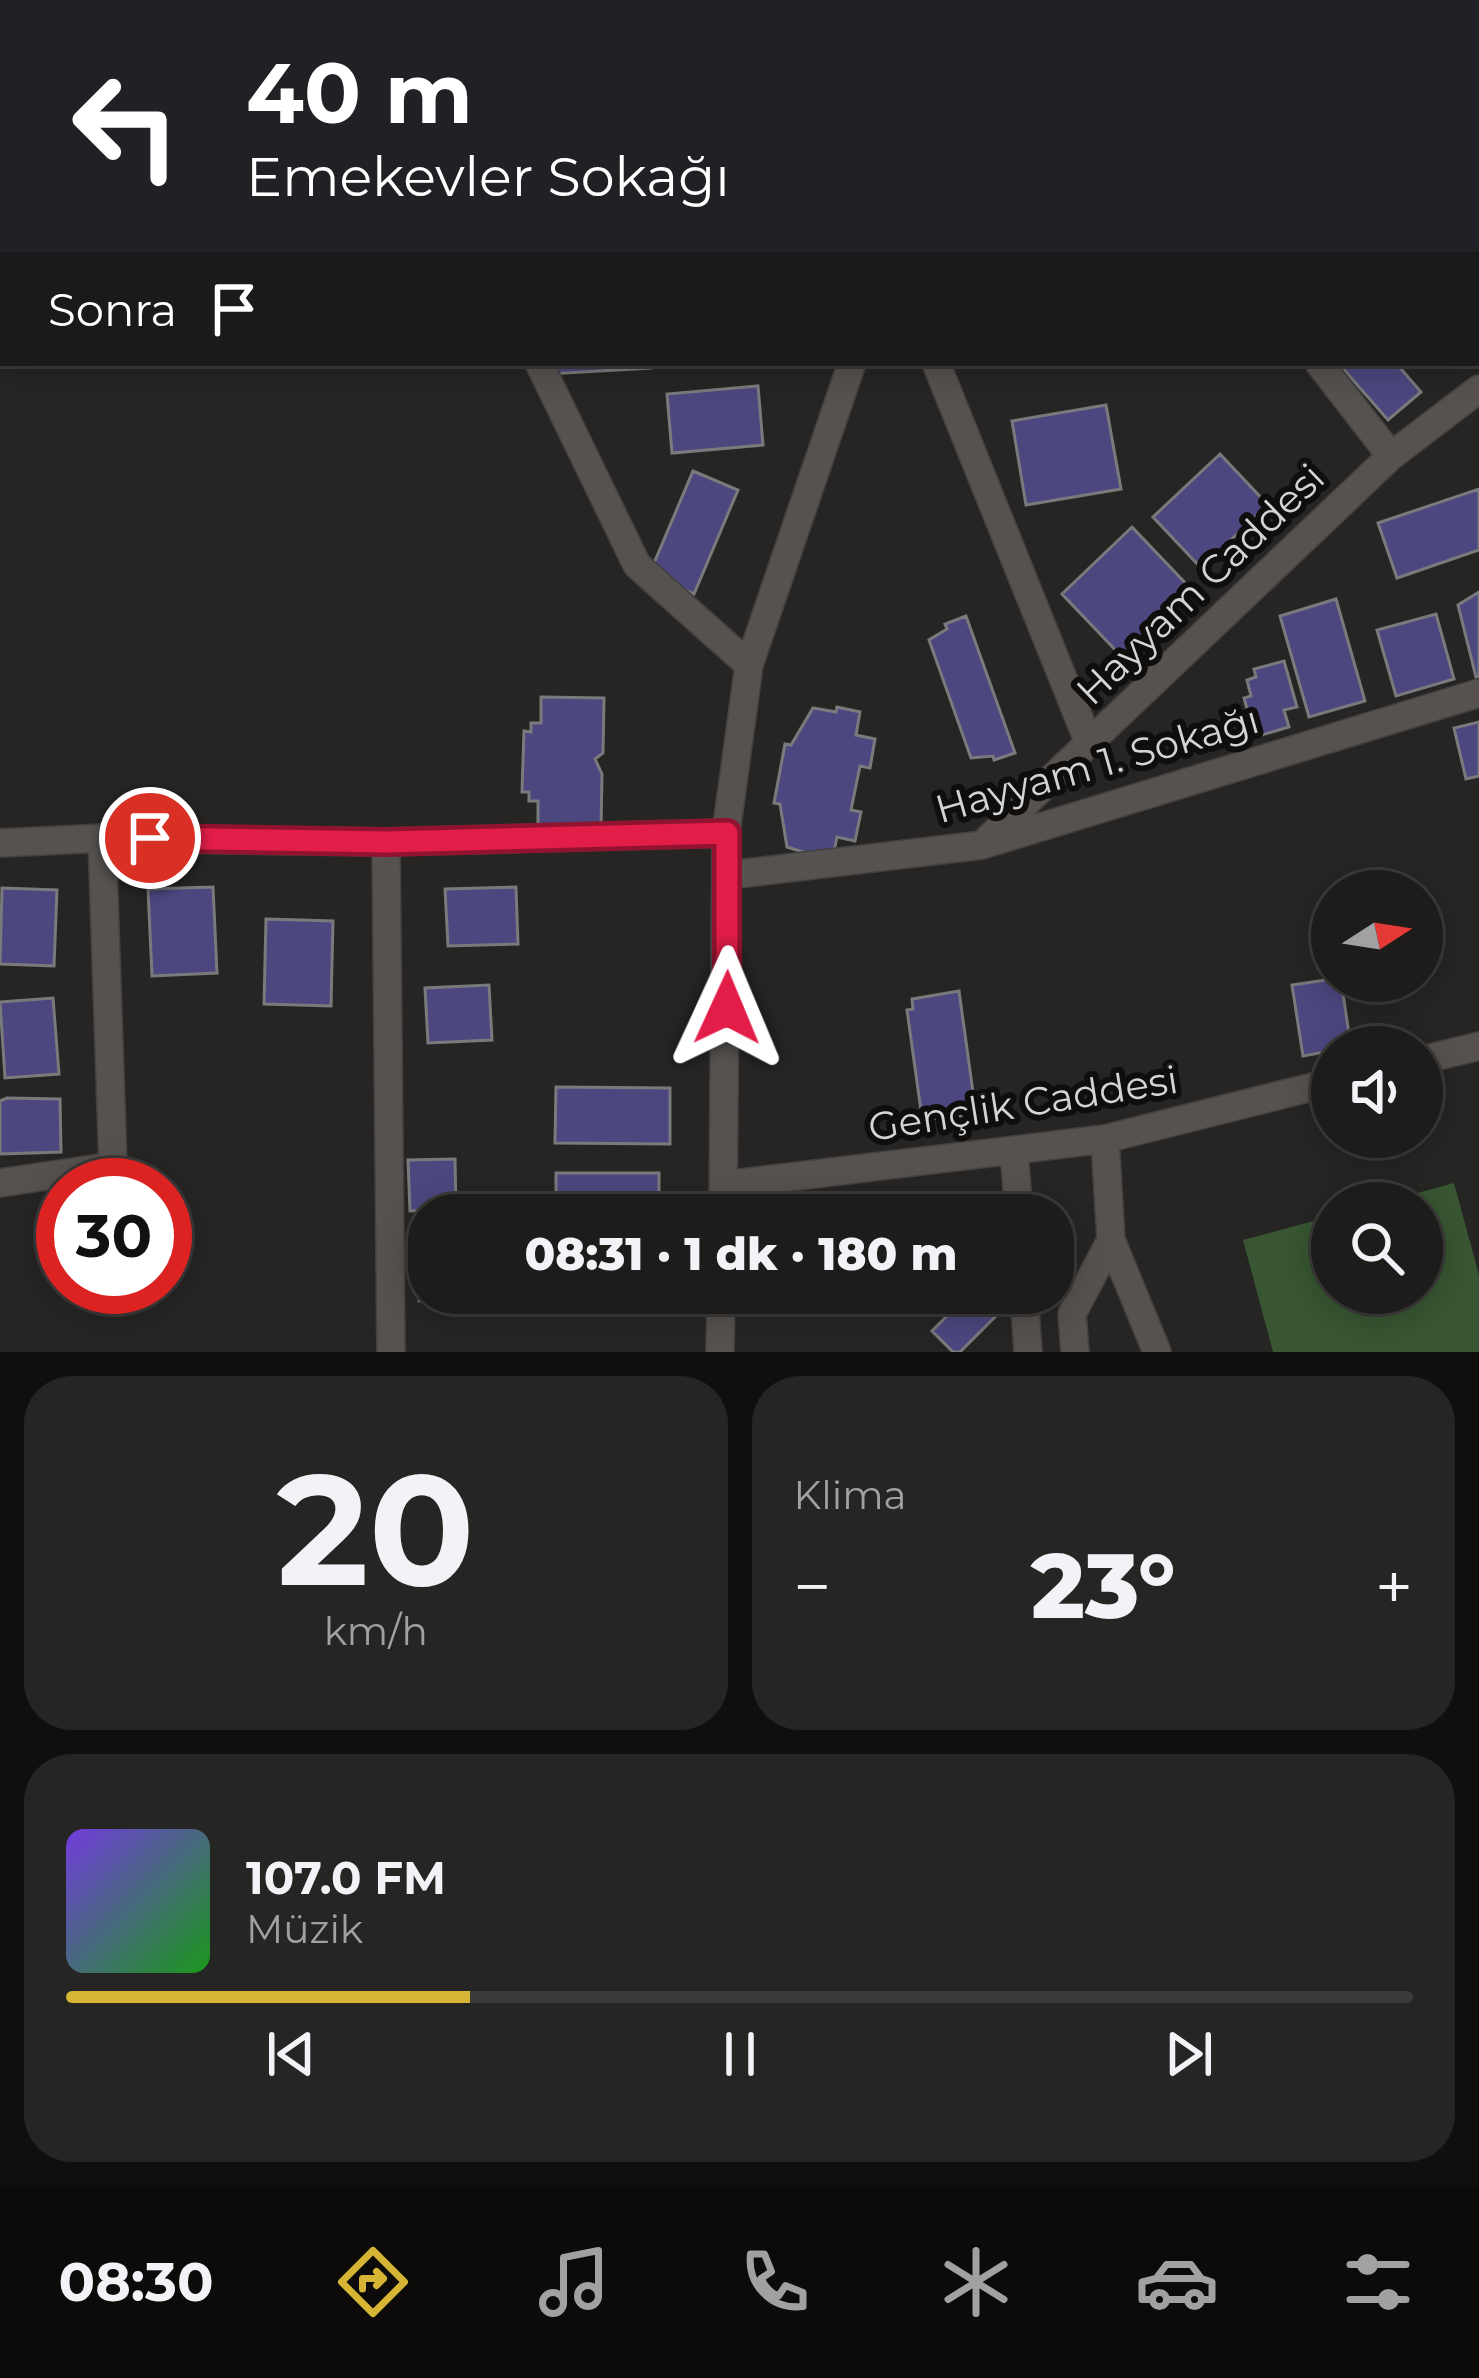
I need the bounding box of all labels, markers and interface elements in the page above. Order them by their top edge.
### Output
text: 40 m [246,42,473,144]
icon: left [48,48,204,204]
text: Emekevler Sokağı [246,144,730,210]
icon: arrive [201,276,267,342]
text: Sonra [48,282,177,337]
street label: Hayyam Caddesi [1066,453,1334,715]
street label: Hayyam 1. Sokağı [930,695,1264,833]
pin [99,787,201,889]
icon: arrive [117,805,183,871]
north arrow [1311,870,1443,1002]
map controls [1311,870,1443,1314]
position arrow [664,945,790,1071]
button: sound [1311,1026,1443,1158]
street label: Gençlik Caddesi [865,1055,1181,1151]
speed limit sign: 30 [36,1158,192,1314]
button: search [1311,1182,1443,1314]
text: 08:31 · 1 dk · 180 m [525,1226,957,1281]
text: 20 [277,1434,475,1624]
text: Klima [794,1471,907,1519]
text: 23° [1031,1531,1175,1641]
text: − [794,1546,831,1627]
text: + [1375,1546,1413,1627]
text: km/h [324,1607,428,1655]
text: 107.0 FM [246,1850,446,1905]
text: Müzik [246,1905,363,1953]
icon: previous [258,2021,324,2087]
icon: pause [707,2021,773,2087]
icon: next [1156,2021,1222,2087]
icon: directions [331,2240,415,2324]
icon: music [532,2240,616,2324]
icon: phone [733,2240,817,2324]
icon: climate [934,2240,1018,2324]
icon: car [1135,2240,1219,2324]
icon: filters [1336,2240,1420,2324]
text: 08:30 [59,2249,214,2315]

